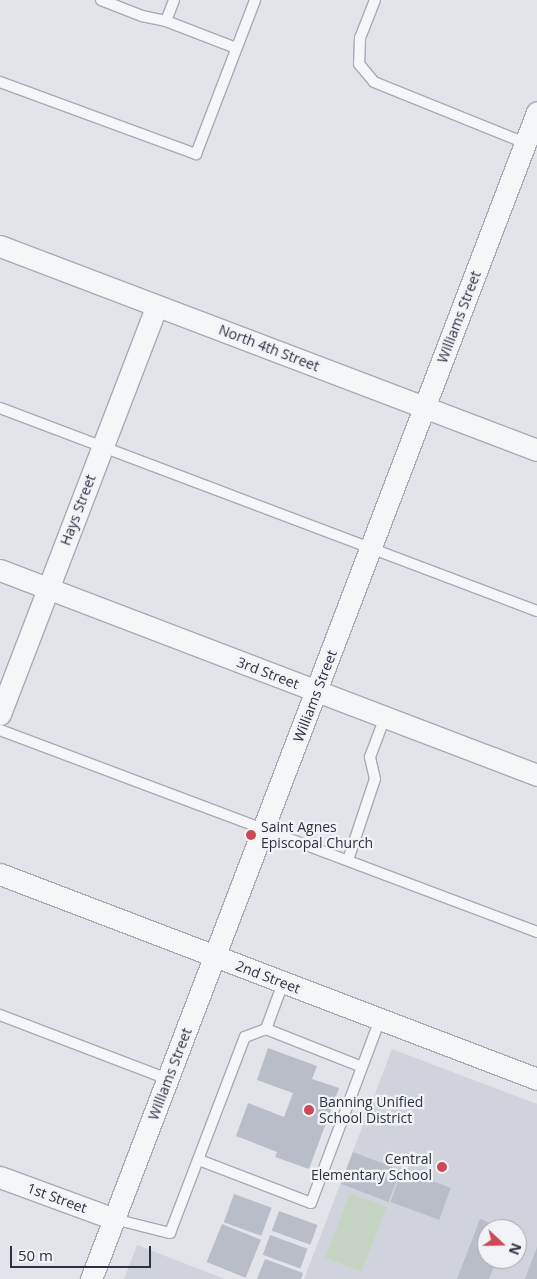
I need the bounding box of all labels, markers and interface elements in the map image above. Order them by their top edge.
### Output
street label: Williams Street [434,269,484,365]
street label: North 4th Street [216,321,322,375]
street label: Hays Street [57,472,99,548]
street label: Williams Street [290,648,340,744]
street label: 3rd Street [235,654,301,692]
place label: Saint Agnes Episcopal Church [261,819,373,852]
marker: Saint Agnes Episcopal Church [245,829,257,841]
street label: 2nd Street [233,957,303,997]
street label: Williams Street [145,1026,195,1122]
place label: Banning Unified School District [319,1094,423,1126]
marker: Banning Unified School District [303,1104,315,1116]
place label: Central Elementary School [311,1151,432,1184]
marker: Central Elementary School [436,1161,448,1173]
street label: 1st Street [25,1179,89,1217]
north arrow [477,1219,527,1269]
scale bar [12,1236,154,1268]
text: N [505,1240,526,1258]
text: 50 m [18,1245,53,1265]

